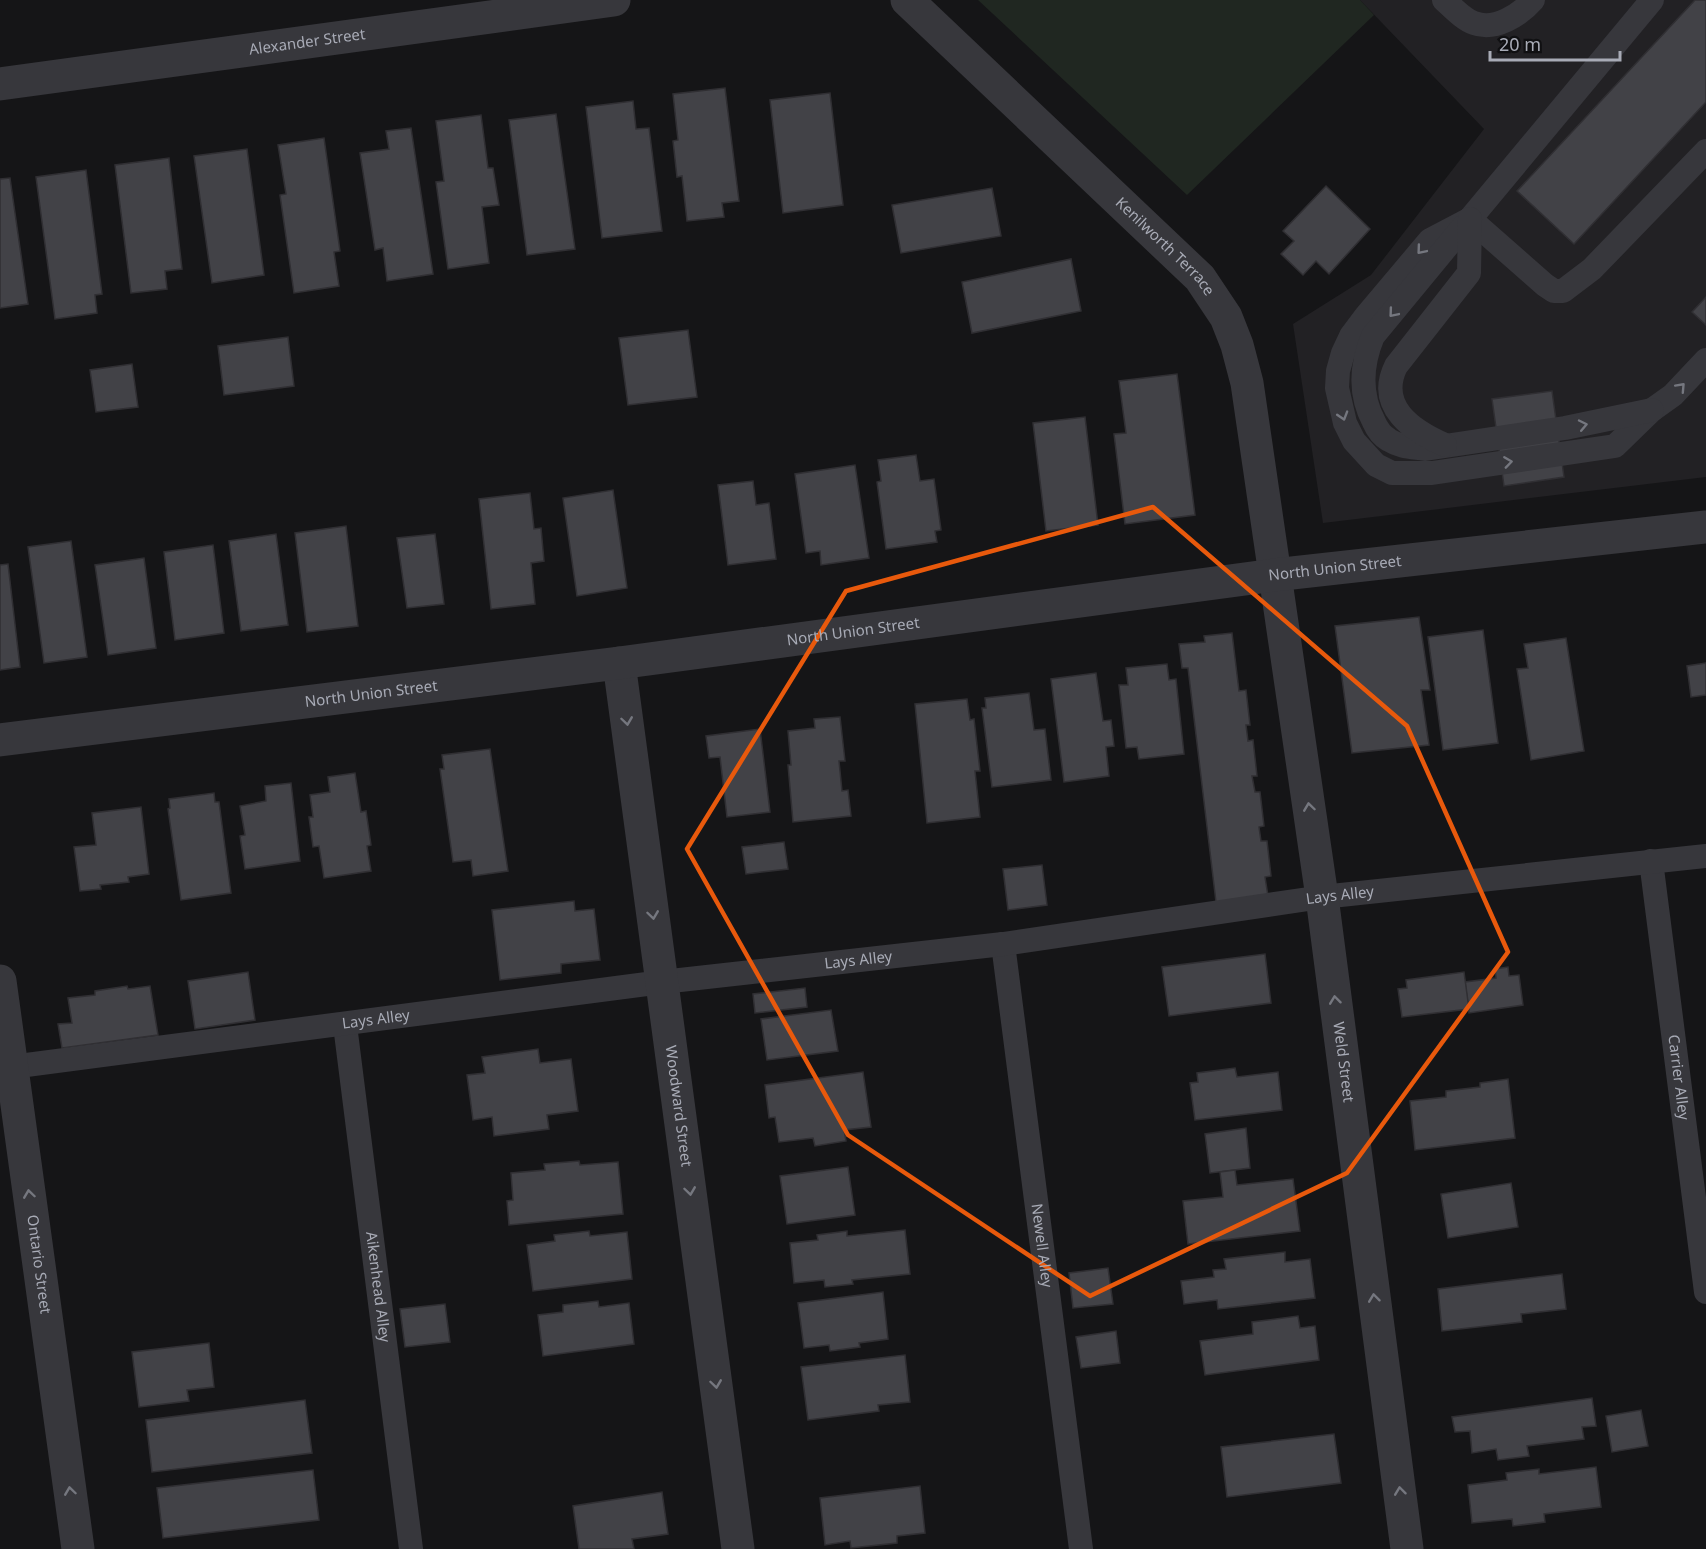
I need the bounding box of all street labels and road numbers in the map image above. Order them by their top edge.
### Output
street label: Alexander Street [248,23,367,59]
street label: Kenilworth Terrace [1112,192,1220,299]
street label: North Union Street [1267,550,1403,585]
street label: North Union Street [785,612,921,649]
street label: North Union Street [303,675,439,711]
street label: Lays Alley [1304,881,1375,908]
street label: Lays Alley [823,945,893,973]
street label: Lays Alley [341,1004,411,1033]
street label: Weld Street [1329,1020,1360,1104]
street label: Carrier Alley [1664,1033,1695,1121]
street label: Woodward Street [661,1044,698,1168]
street label: Newell Alley [1028,1202,1058,1289]
street label: Ontario Street [23,1213,57,1316]
street label: Aikenhead Alley [362,1230,396,1344]

